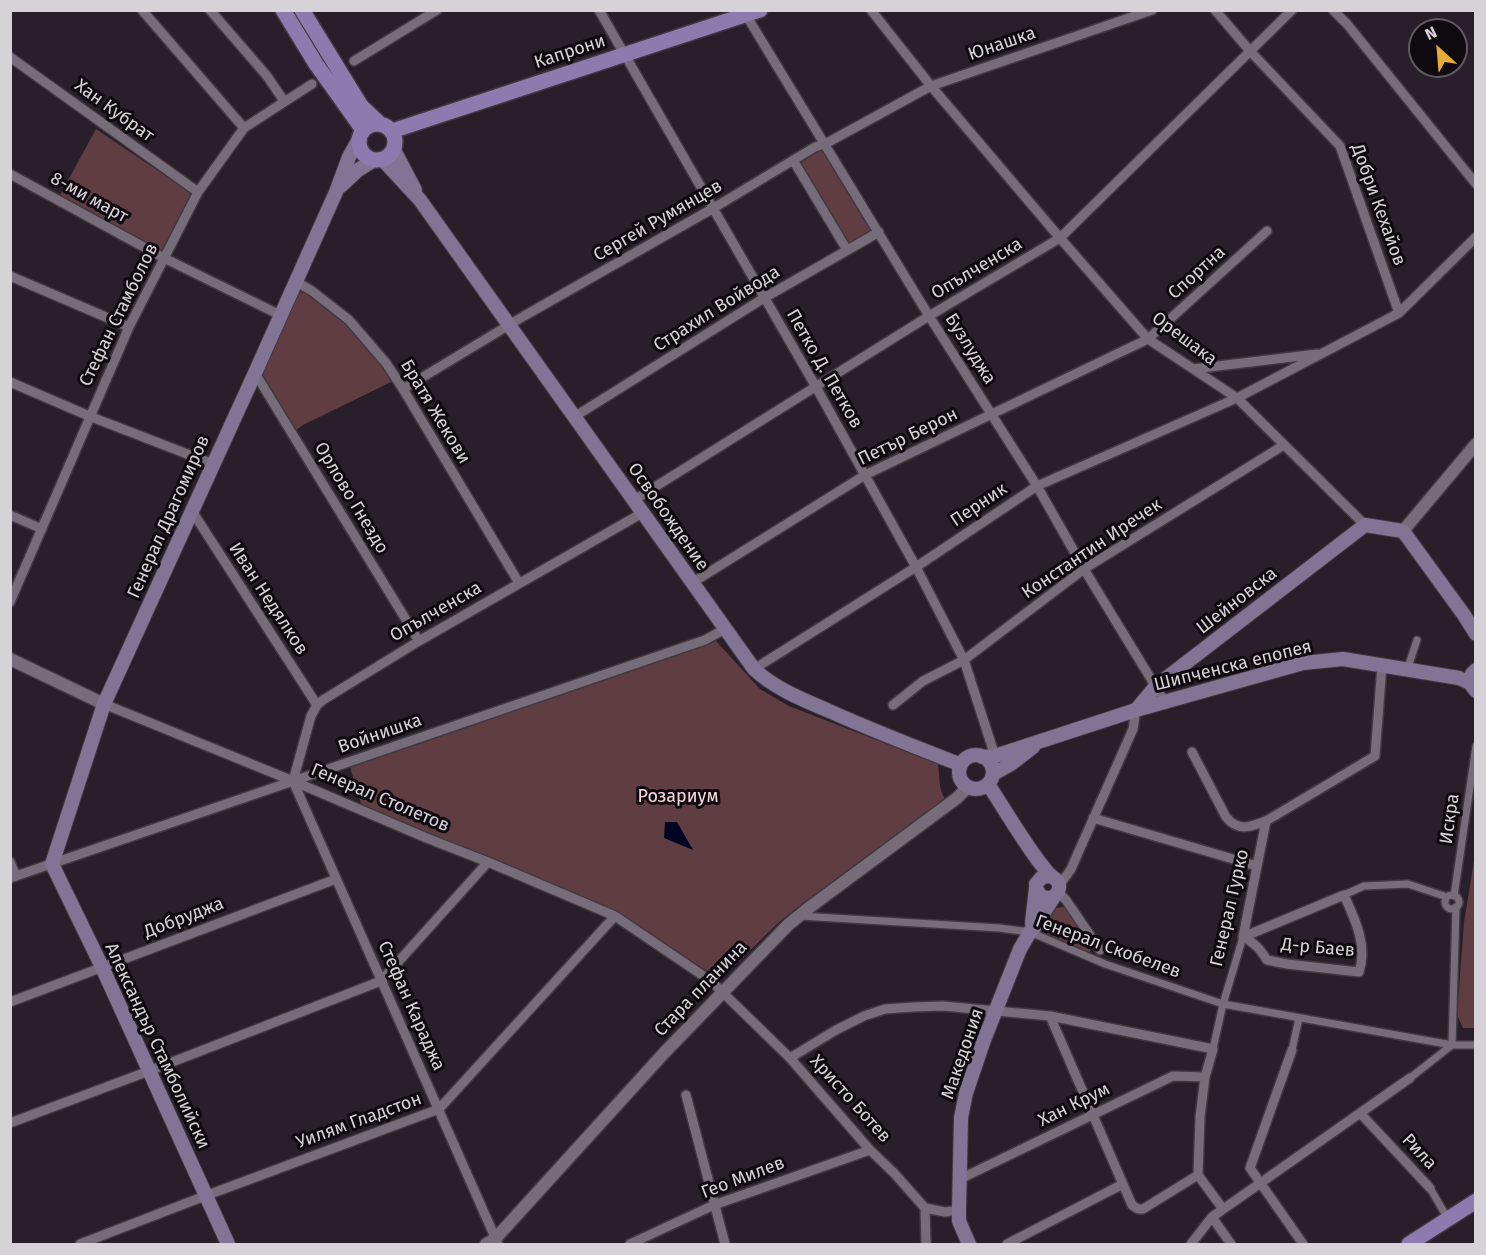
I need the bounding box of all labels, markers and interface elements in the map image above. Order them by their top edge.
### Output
north arrow [1408,18,1468,78]
street label: Юнашка [965,22,1039,66]
text: N [1422,22,1440,44]
street label: Капрони [532,30,608,74]
street label: Хан Кубрат [70,75,158,147]
street label: Добри Кехайов [1346,141,1410,269]
street label: 8-ми март [47,168,131,228]
street label: Сергей Румянцев [590,175,726,267]
street label: Опълченска [928,233,1026,305]
street label: Стефан Стамболов [75,240,163,390]
street label: Спортна [1164,242,1230,304]
street label: Страхил Войвода [650,261,784,357]
street label: Петко Д. Петков [781,306,867,432]
street label: Орешака [1147,308,1221,370]
street label: Бузлуджа [940,310,1000,388]
street label: Братя Жекови [395,356,475,468]
street label: Петър Берон [855,404,961,470]
street label: Генерал Драгомиров [123,432,215,602]
street label: Орлово Гнездо [309,438,393,558]
street label: Освобождение [623,459,713,575]
street label: Перник [947,478,1011,532]
street label: Константин Иречек [1018,494,1166,604]
street label: Иван Недялков [224,539,312,659]
street label: Шейновска [1193,563,1281,639]
street label: Опълченска [386,577,486,647]
street label: Шипченска епопея [1152,636,1314,696]
street label: Войнишка [335,710,425,758]
street label: Генерал Столетов [308,759,452,837]
park label: Розариум [638,786,718,808]
street label: Искра [1436,792,1464,846]
street label: Генерал Гурко [1206,847,1254,969]
street label: Добруджа [141,893,227,943]
street label: Генерал Скобелев [1032,911,1184,983]
street label: Д-р Баев [1280,934,1356,962]
street label: Стара планина [650,937,752,1041]
street label: Стефан Караджа [373,938,449,1074]
street label: Александър Стамболийски [100,940,214,1152]
street label: Македония [937,1006,989,1102]
street label: Христо Ботев [805,1051,895,1147]
street label: Хан Крум [1035,1078,1113,1132]
street label: Уилям Гладстон [293,1088,425,1154]
street label: Рила [1397,1130,1441,1174]
street label: Гео Милев [698,1152,788,1204]

